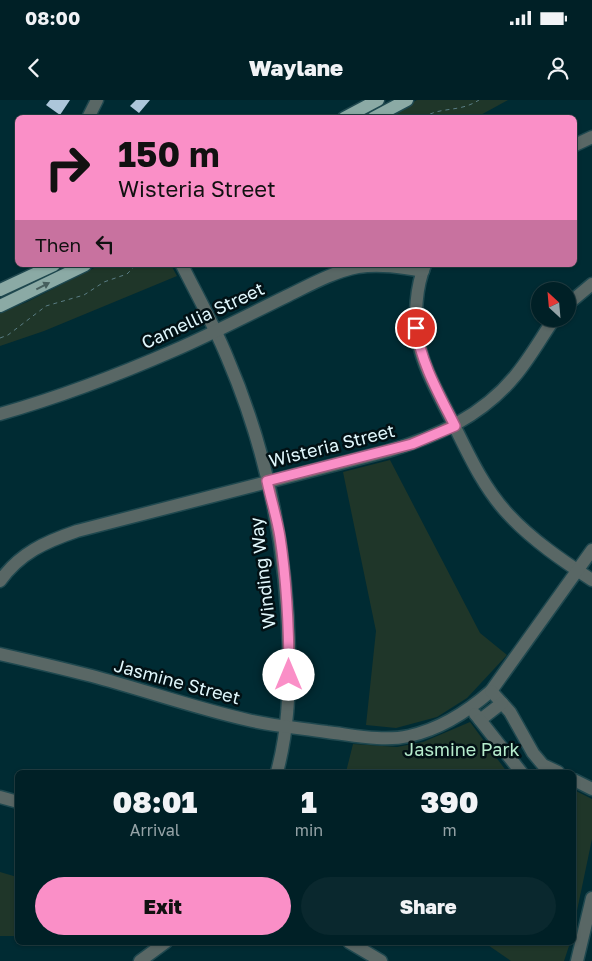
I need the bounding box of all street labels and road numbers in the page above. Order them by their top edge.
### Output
street label: Camellia Street [138,277,268,353]
street label: Wisteria Street [266,419,397,471]
street label: Winding Way [244,516,280,630]
street label: Jasmine Street [112,654,243,708]

